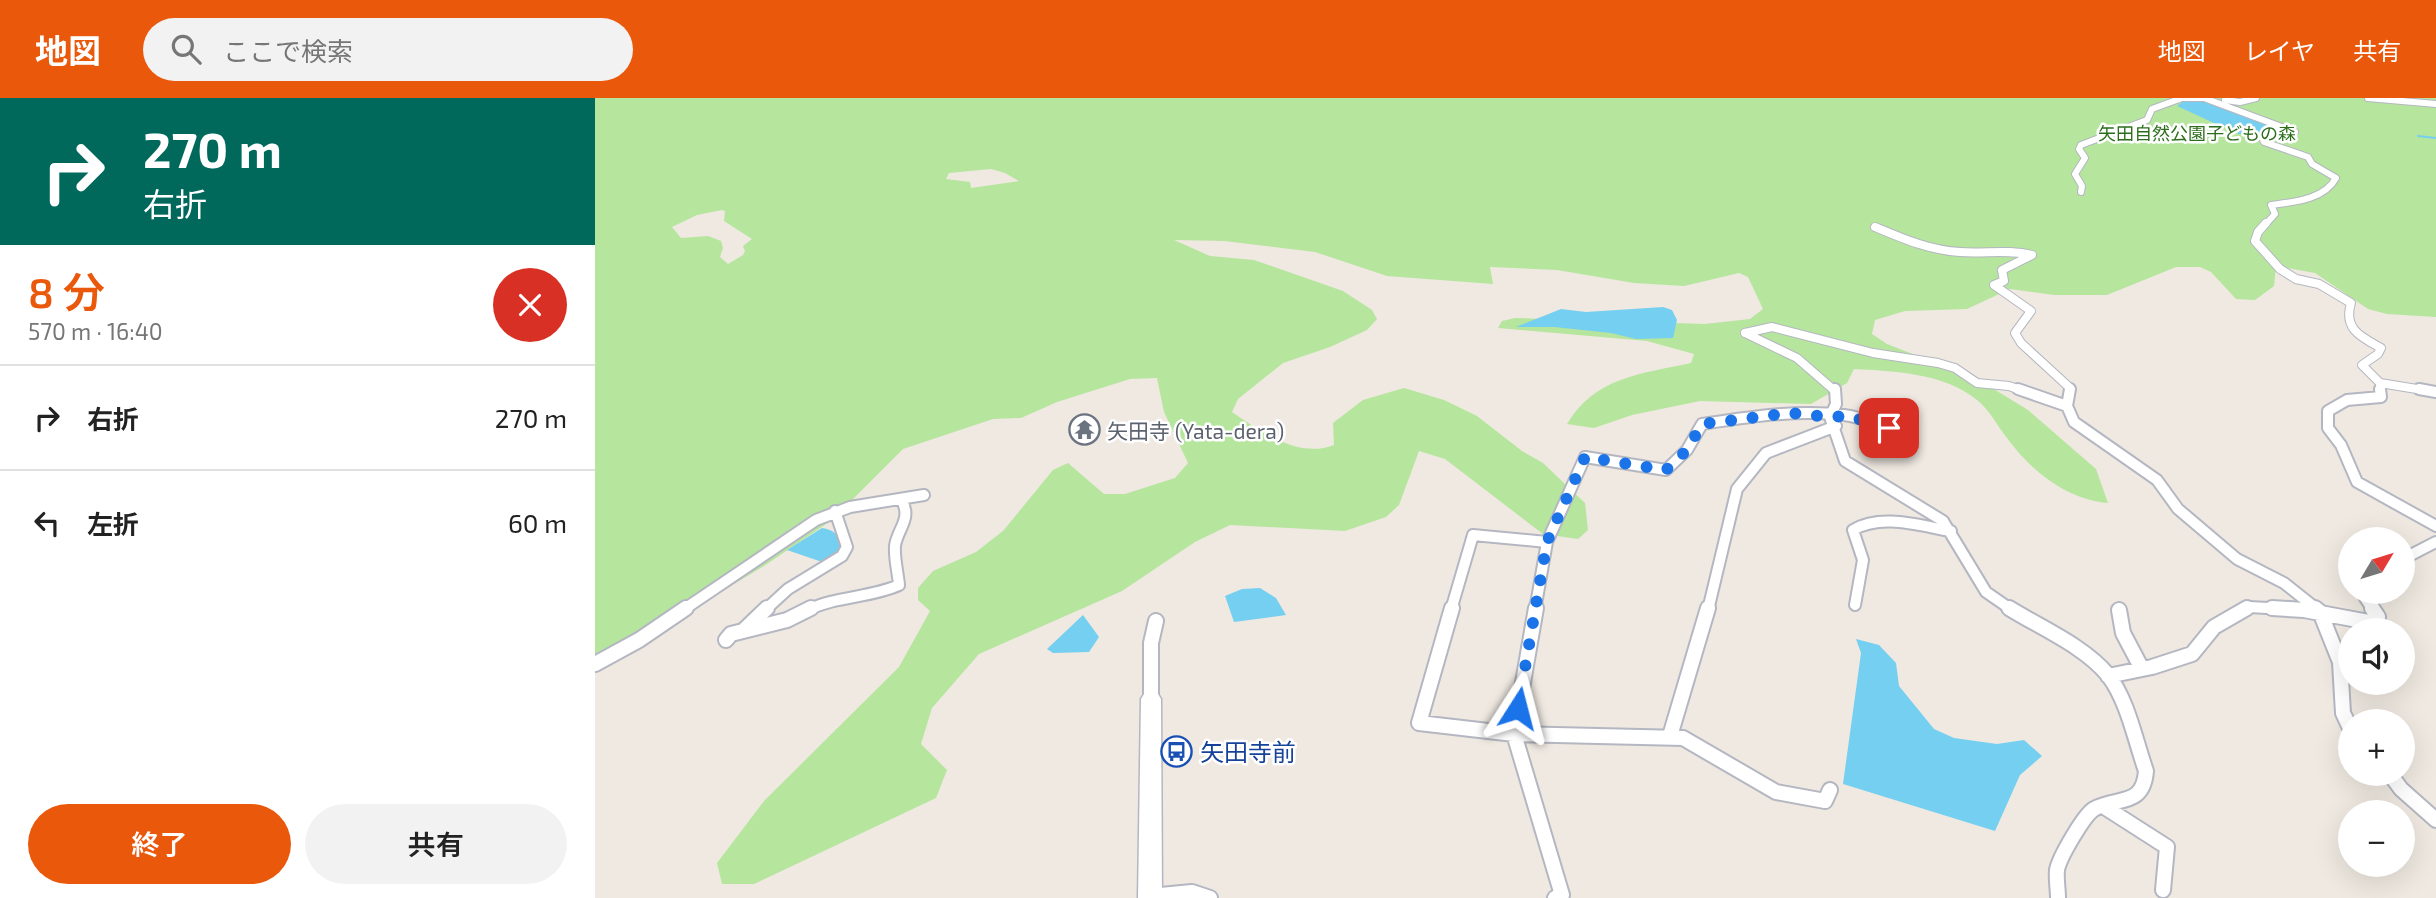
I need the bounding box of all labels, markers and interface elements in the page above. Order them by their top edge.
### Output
search box [143,18,633,81]
text: 地図 [35,30,101,70]
icon: search [167,30,205,68]
text: ここで検索 [223,35,353,66]
text: 地図 [2158,36,2206,65]
text: レイヤ [2244,36,2315,65]
text: 共有 [2353,36,2401,65]
text: 270 m [143,119,282,178]
park label: 矢田自然公園子どもの森 [2098,122,2296,144]
icon: right [28,126,119,217]
text: 右折 [143,184,207,222]
text: 8 分 [28,266,105,316]
button: close [493,268,567,342]
text: 570 m · 16:40 [28,317,163,345]
pin [1859,398,1919,458]
icon: right [28,399,66,437]
text: 270 m [495,402,567,433]
text: 右折 [87,403,139,434]
icon: arrive [1870,409,1908,447]
temple icon: 矢田寺 (Yata-dera) [1067,413,1101,447]
place label: 矢田寺 (Yata-dera) [1107,418,1284,443]
icon: left [28,504,66,542]
text: 60 m [508,507,567,538]
text: 左折 [87,508,139,539]
north arrow [2338,527,2415,604]
map controls [2338,527,2415,877]
button: sound [2338,618,2415,695]
position arrow [1481,671,1555,745]
button: + [2338,709,2415,786]
bus stop icon: 矢田寺前 [1160,734,1194,768]
place label: 矢田寺前 [1200,737,1296,766]
button: − [2338,800,2415,877]
button: 終了 [28,804,291,884]
button: 共有 [305,804,567,884]

